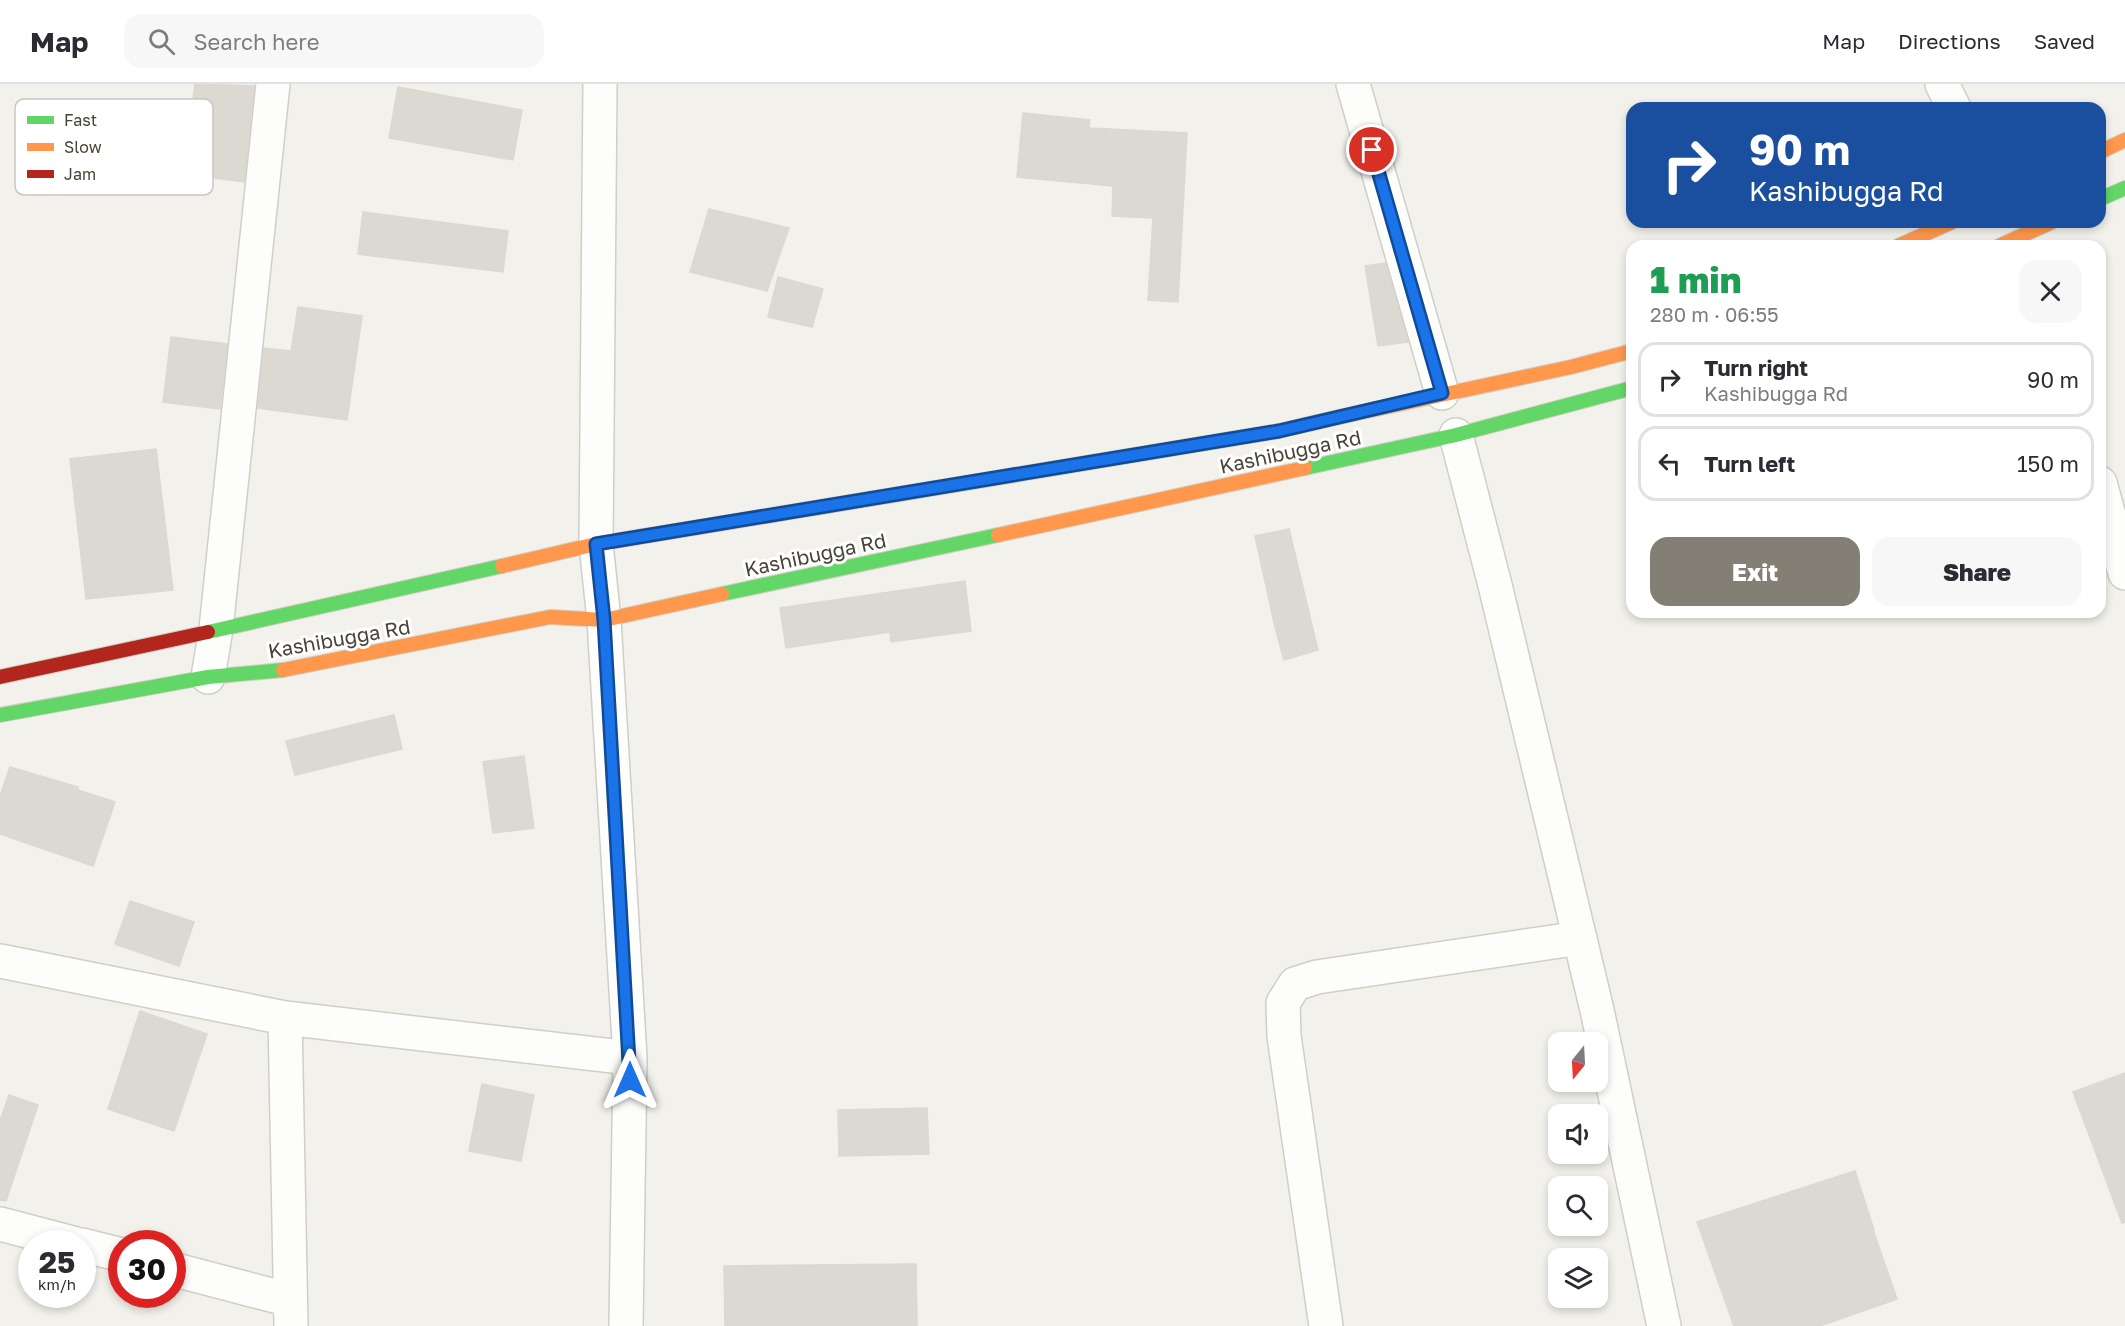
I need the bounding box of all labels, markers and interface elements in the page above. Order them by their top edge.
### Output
search box [124,14,544,68]
text: Map [30,25,88,58]
icon: search [145,25,178,58]
text: Search here [193,28,319,55]
text: Map [1822,28,1865,54]
text: Directions [1898,28,2001,54]
text: Saved [2034,28,2095,54]
legend [15,99,213,195]
text: Fast [64,110,97,130]
pin [1346,124,1397,175]
text: 90 m [1749,124,1850,174]
icon: right [1650,126,1728,204]
icon: arrive [1355,133,1388,166]
text: Slow [64,137,102,157]
text: Jam [64,164,96,184]
text: Kashibugga Rd [1749,175,1944,207]
text: 1 min [1650,258,1741,301]
button: close [2019,260,2082,323]
text: 280 m · 06:55 [1650,302,1779,326]
text: Turn right [1704,354,1808,381]
icon: right [1653,363,1686,396]
text: 90 m [2027,366,2079,393]
text: Kashibugga Rd [1704,381,1848,405]
street label: Kashibugga Rd [1217,424,1363,478]
icon: left [1653,447,1686,480]
text: Turn left [1704,450,1795,477]
text: 150 m [2017,450,2079,477]
street label: Kashibugga Rd [742,527,888,581]
button: Exit [1650,537,1860,606]
button: Share [1872,537,2082,606]
street label: Kashibugga Rd [266,614,412,662]
north arrow [1548,1032,1608,1092]
map controls [1548,1032,1608,1308]
position arrow [598,1048,662,1112]
button: sound [1548,1104,1608,1164]
button: search [1548,1176,1608,1236]
speed limit sign: 30 [108,1230,186,1308]
text: 25 [39,1244,75,1280]
button: layers [1548,1248,1608,1308]
text: km/h [38,1275,76,1293]

